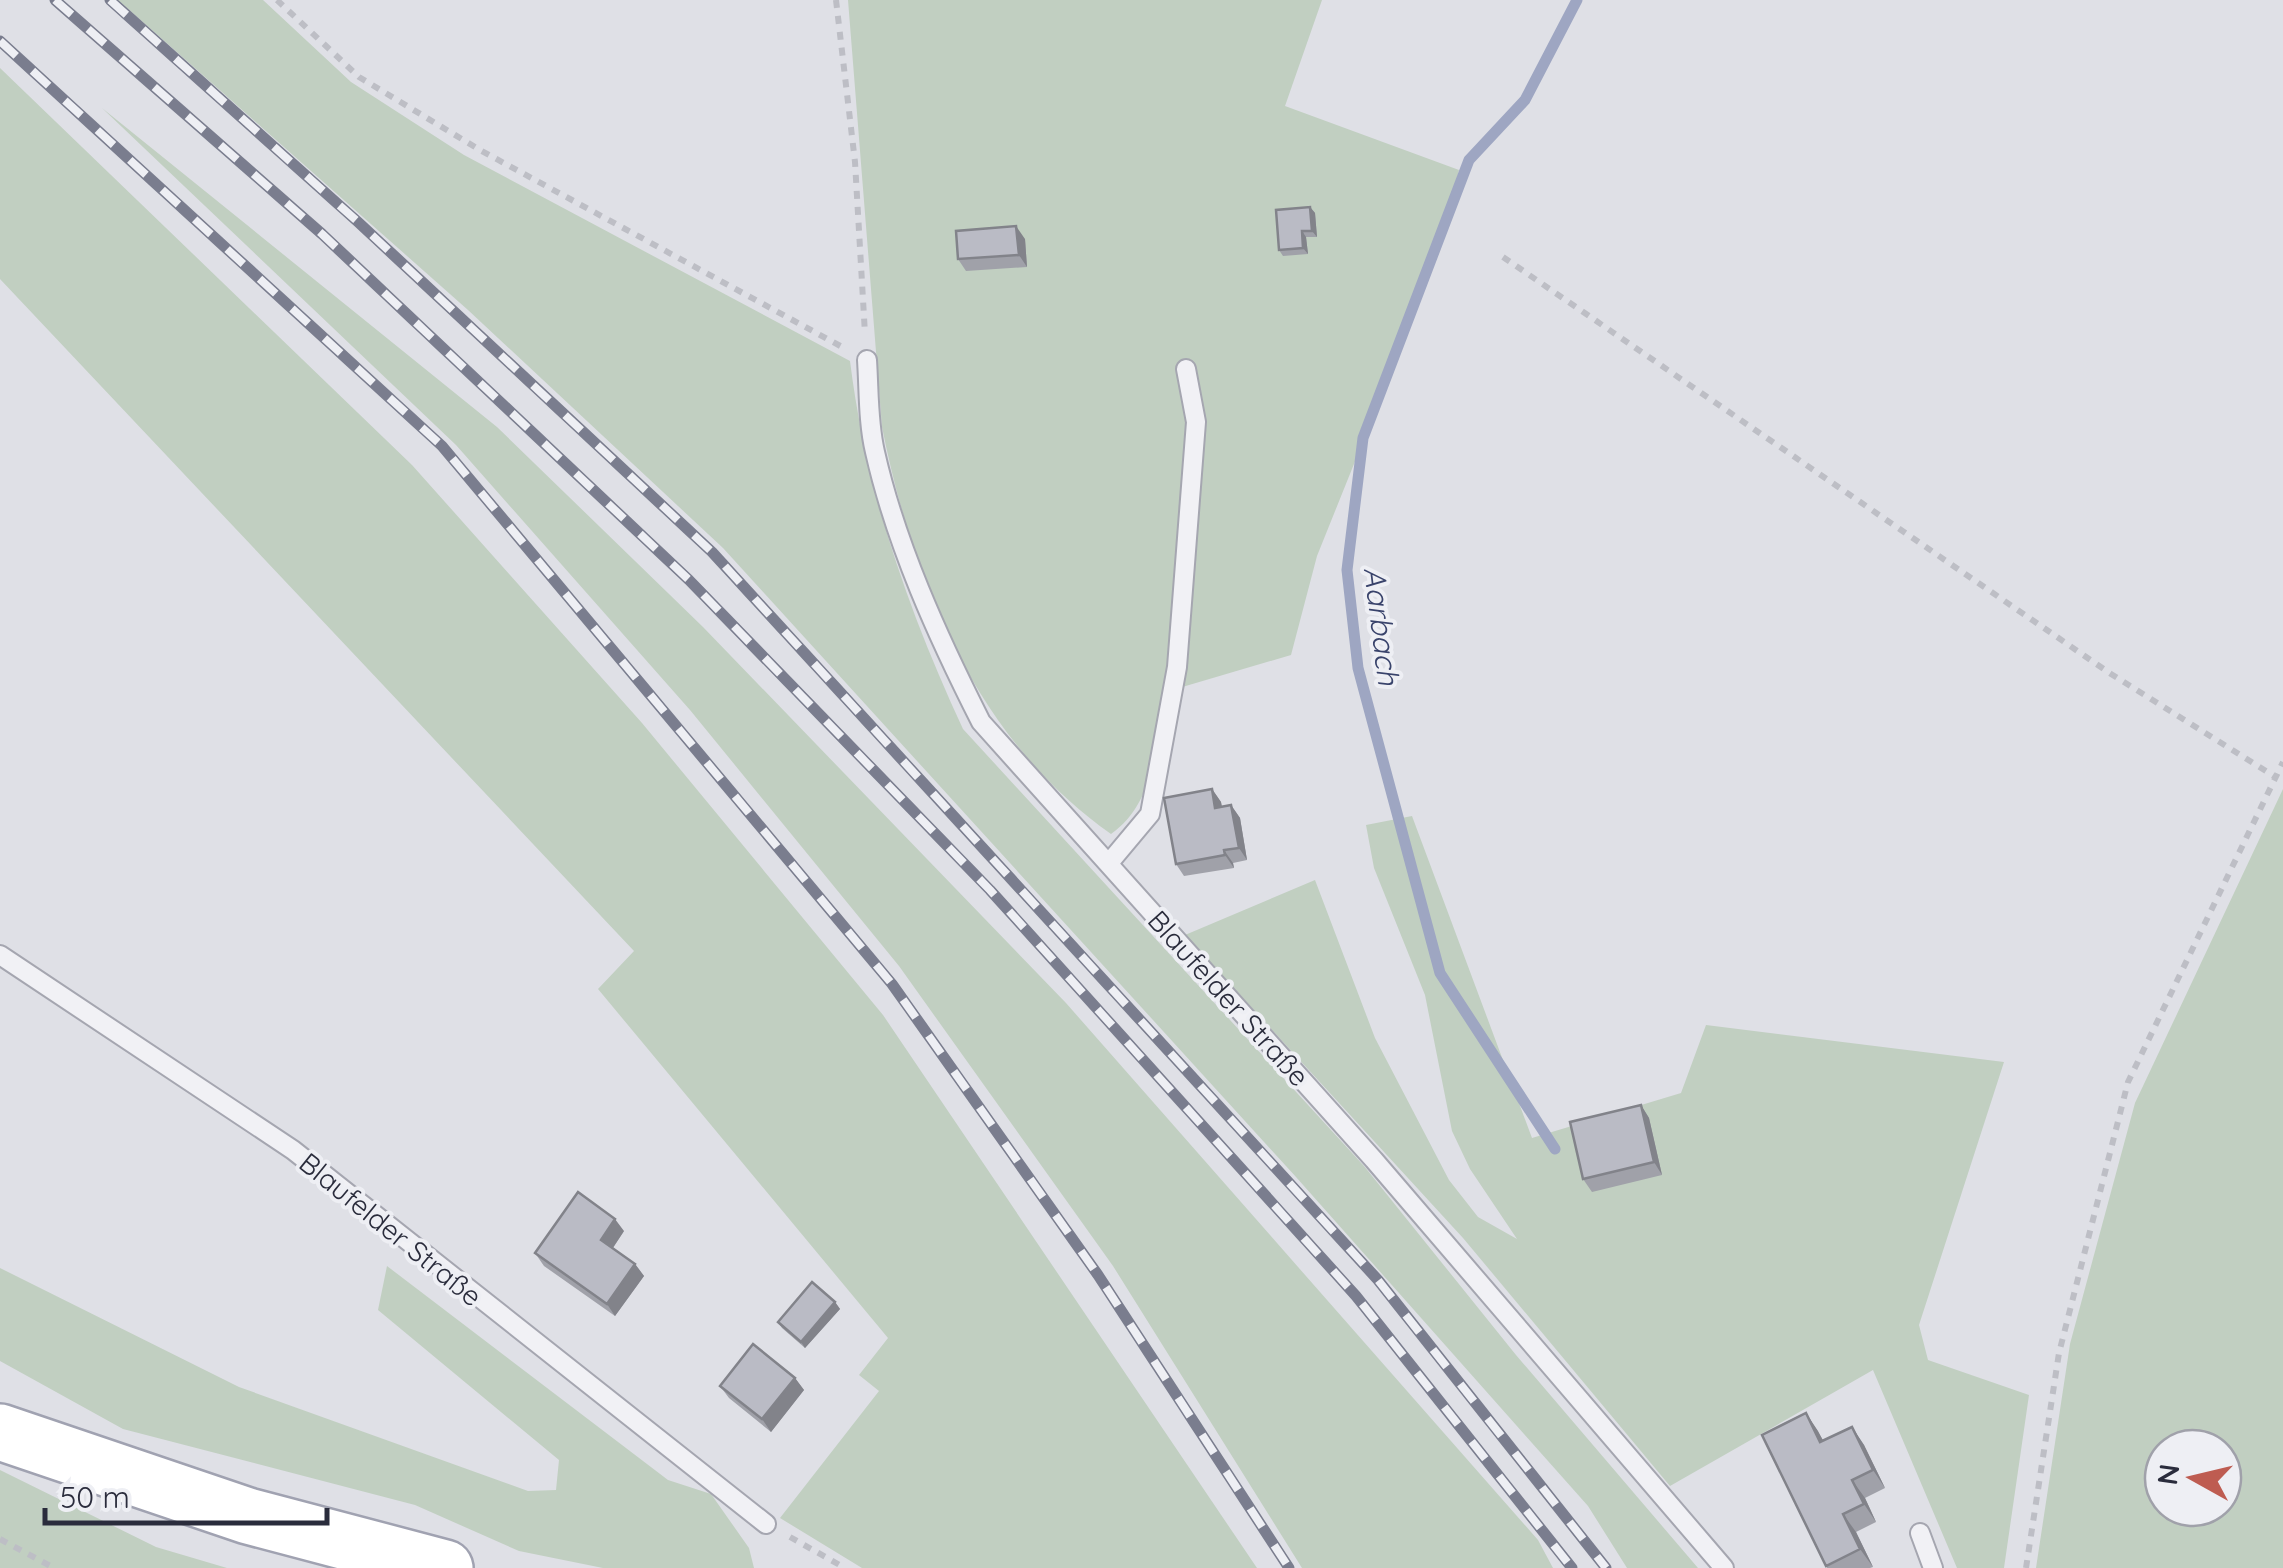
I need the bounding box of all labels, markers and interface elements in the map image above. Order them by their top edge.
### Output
water label: Aarbach [1356,565,1408,688]
street label: Blaufelder Straße [1141,903,1317,1093]
street label: Blaufelder Straße [293,1145,489,1313]
north arrow [2143,1428,2243,1528]
text: N [2149,1462,2187,1487]
scale bar [45,1463,328,1525]
text: 50 m [60,1478,130,1516]

